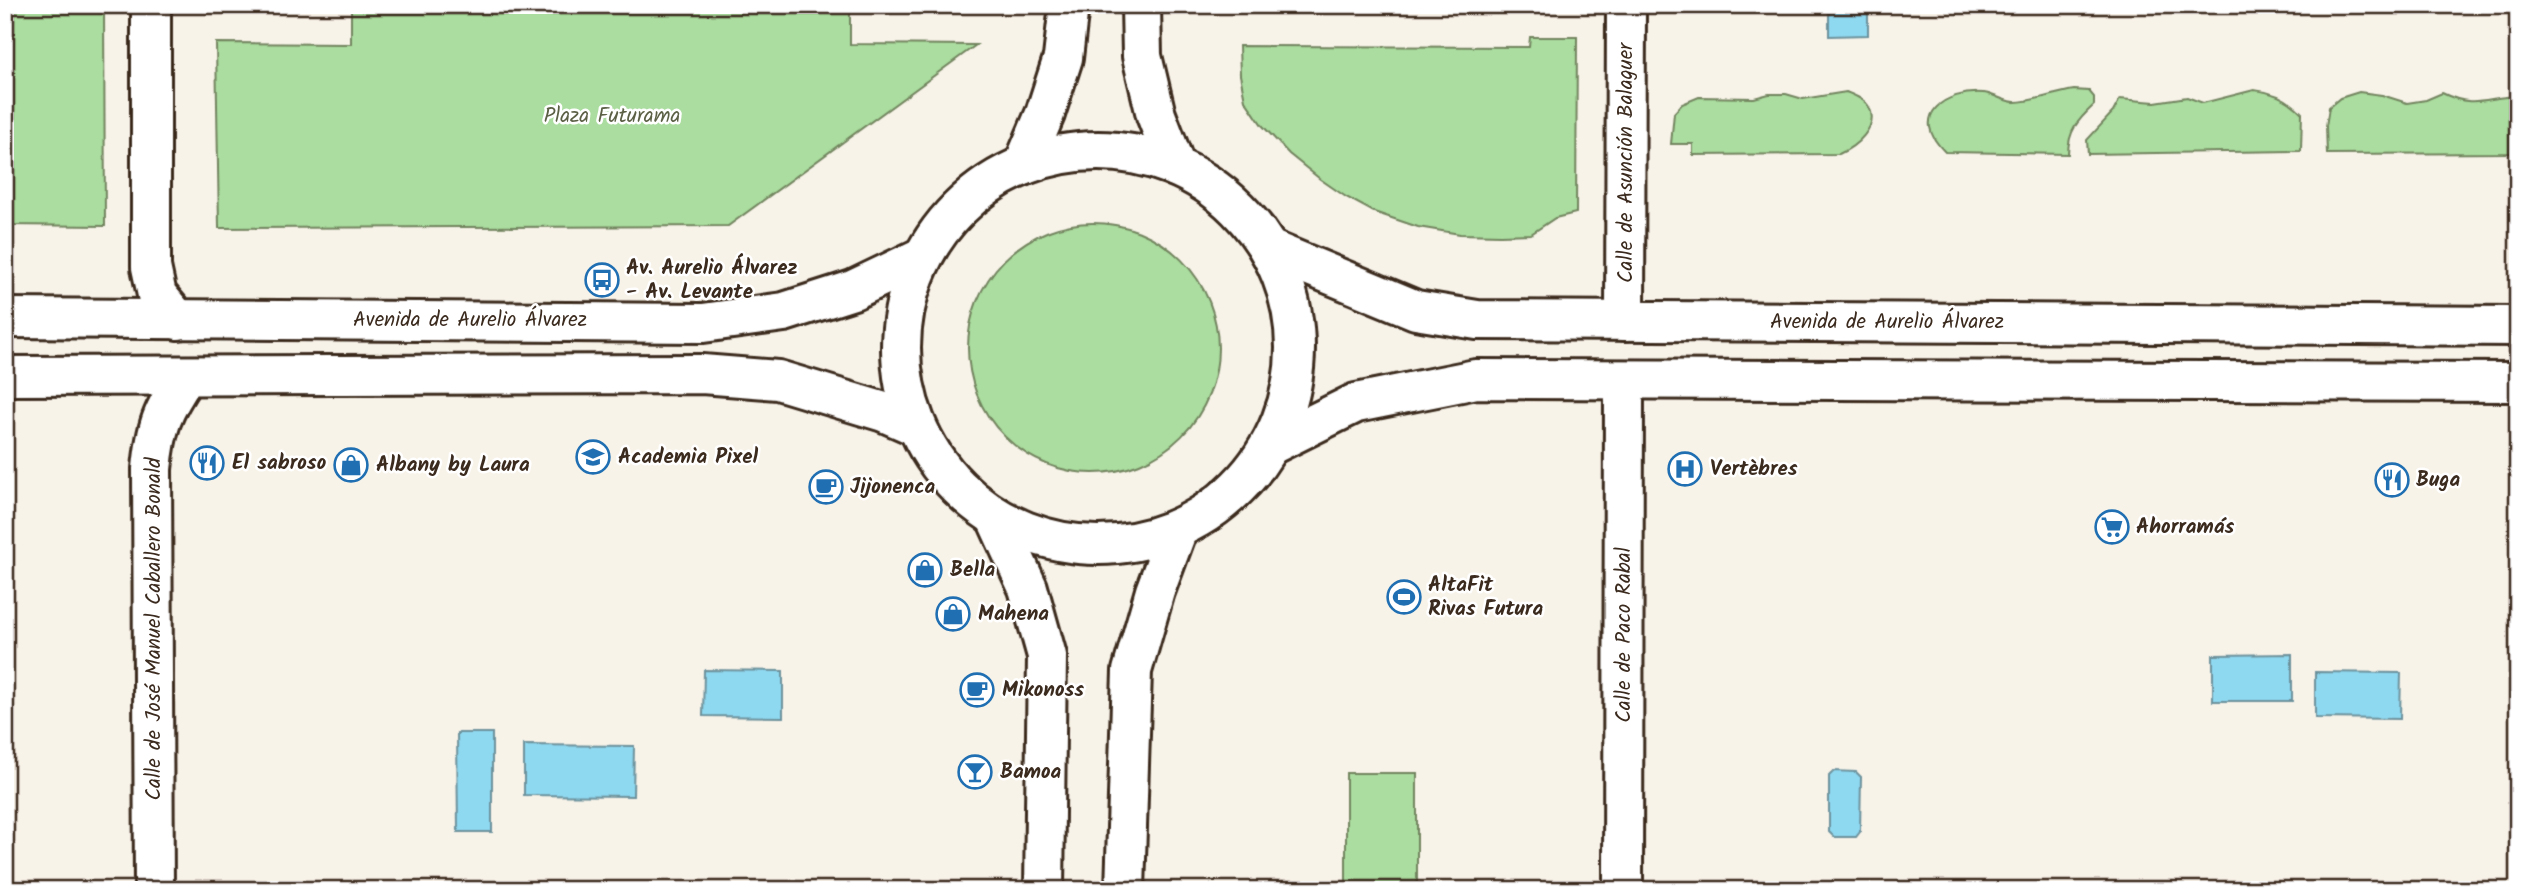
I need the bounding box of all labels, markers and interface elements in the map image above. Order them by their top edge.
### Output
street label: Calle de Asunción Balaguer [1610,42,1643,283]
park label: Plaza Futurama [544,100,680,133]
place label: Av. Aurelio Álvarez - Av. Levante [626,252,798,309]
bus stop icon: Av. Aurelio Álvarez - Av. Levante [583,261,621,299]
street label: Avenida de Aurelio Álvarez [353,304,587,337]
street label: Avenida de Aurelio Álvarez [1770,306,2004,339]
school or university icon: Academia Pixel [574,438,612,476]
place label: Academia Pixel [618,441,758,474]
restaurant icon: El sabroso [188,444,226,482]
shop icon: Albany by Laura [332,446,370,484]
place label: El sabroso [232,447,327,480]
place label: Albany by Laura [376,449,530,482]
hospital icon: Vertèbres [1666,450,1704,488]
place label: Vertèbres [1710,453,1798,486]
street label: Calle de José Manuel Caballero Bonald [138,457,171,801]
restaurant icon: Buga [2373,461,2411,499]
place label: Buga [2416,464,2460,497]
cafe icon: Jijonenca [807,468,845,506]
place label: Jijonenca [850,471,935,504]
supermarket icon: Ahorramás [2093,508,2131,546]
place label: Ahorramás [2136,511,2235,544]
street label: Calle de Paco Rabal [1608,547,1641,723]
shop icon: Bella [906,551,944,589]
place label: Bella [950,554,996,587]
place label: AltaFit Rivas Futura [1428,569,1543,626]
sports icon: AltaFit Rivas Futura [1385,578,1423,616]
shop icon: Mahena [934,595,972,633]
place label: Mahena [978,598,1049,631]
cafe icon: Mikonoss [958,671,996,709]
place label: Mikonoss [1002,674,1084,707]
bar icon: Bamoa [956,753,994,791]
place label: Bamoa [1000,756,1062,789]

